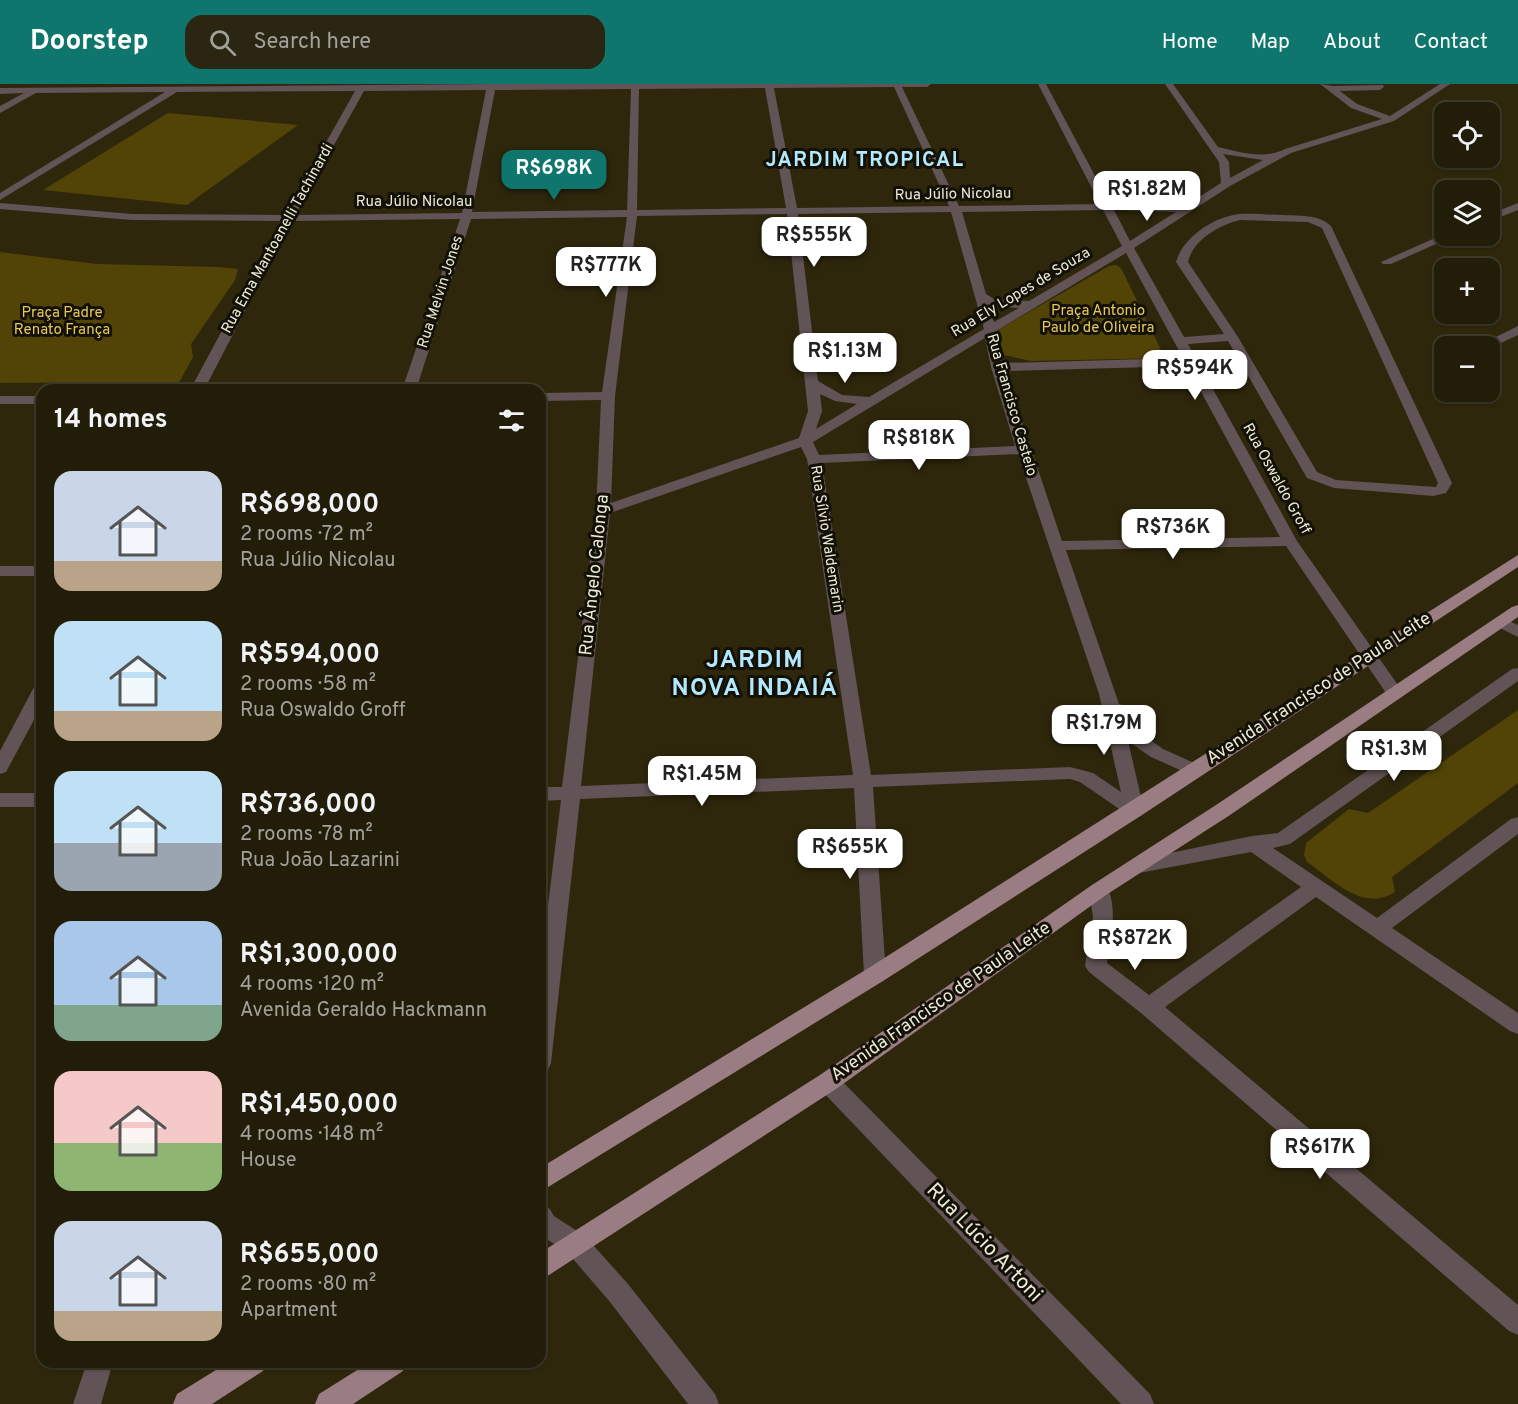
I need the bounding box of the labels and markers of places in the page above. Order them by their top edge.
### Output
pin: R$698K [505,150,603,201]
pin: R$1.82M [1092,171,1202,222]
pin: R$555K [765,217,863,268]
pin: R$777K [557,247,655,298]
pin: R$1.13M [790,333,900,384]
pin: R$594K [1146,350,1244,401]
pin: R$818K [870,420,968,471]
pin: R$736K [1124,509,1222,560]
pin: R$1.79M [1049,705,1159,756]
pin: R$1.3M [1345,731,1443,782]
pin: R$1.45M [647,756,757,807]
pin: R$655K [801,829,899,880]
pin: R$872K [1086,920,1184,971]
pin: R$617K [1271,1129,1369,1180]

